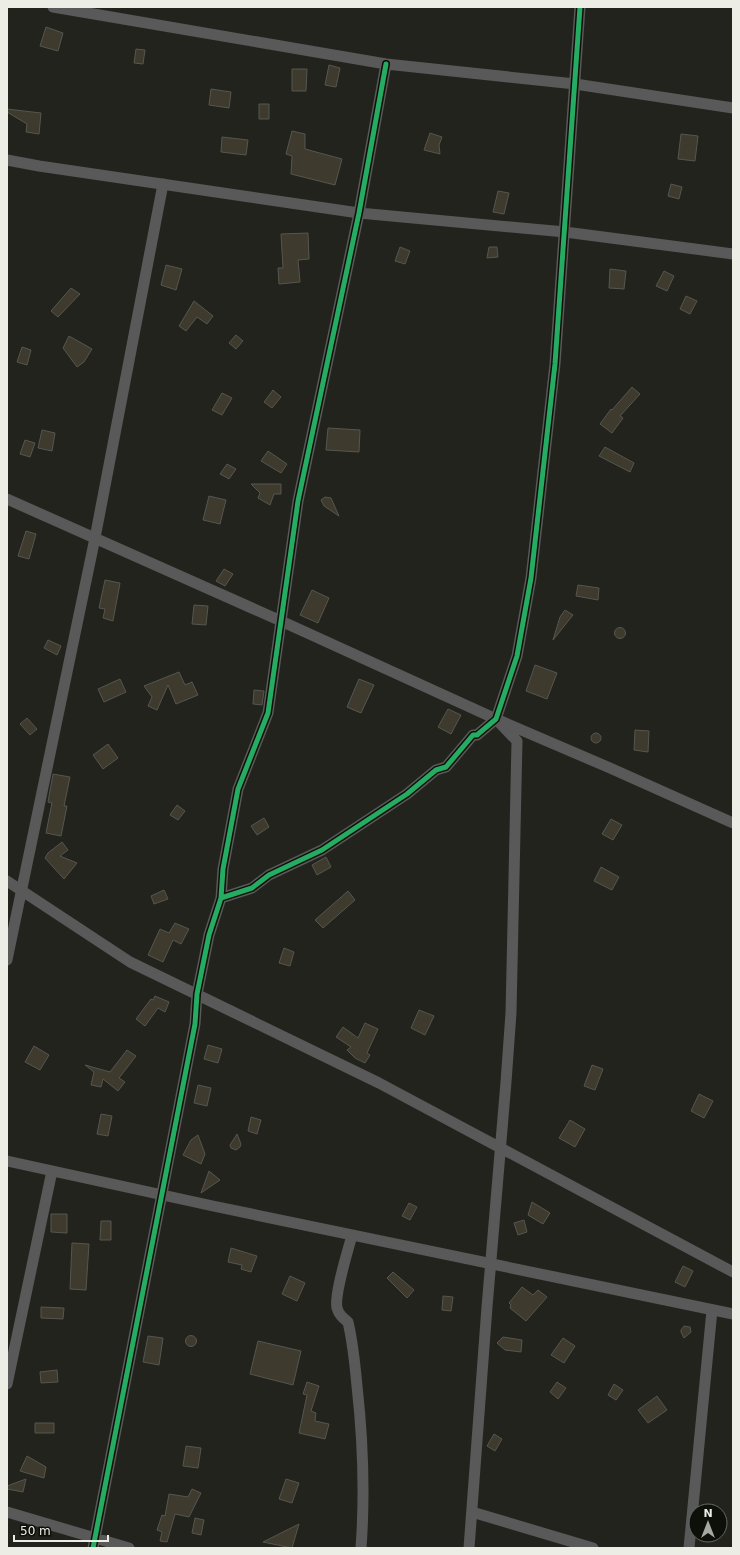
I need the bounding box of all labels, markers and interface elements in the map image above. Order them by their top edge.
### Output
north arrow [688,1503,728,1543]
text: N [703,1507,713,1520]
scale bar [14,1517,108,1543]
text: 50 m [20,1524,51,1538]

